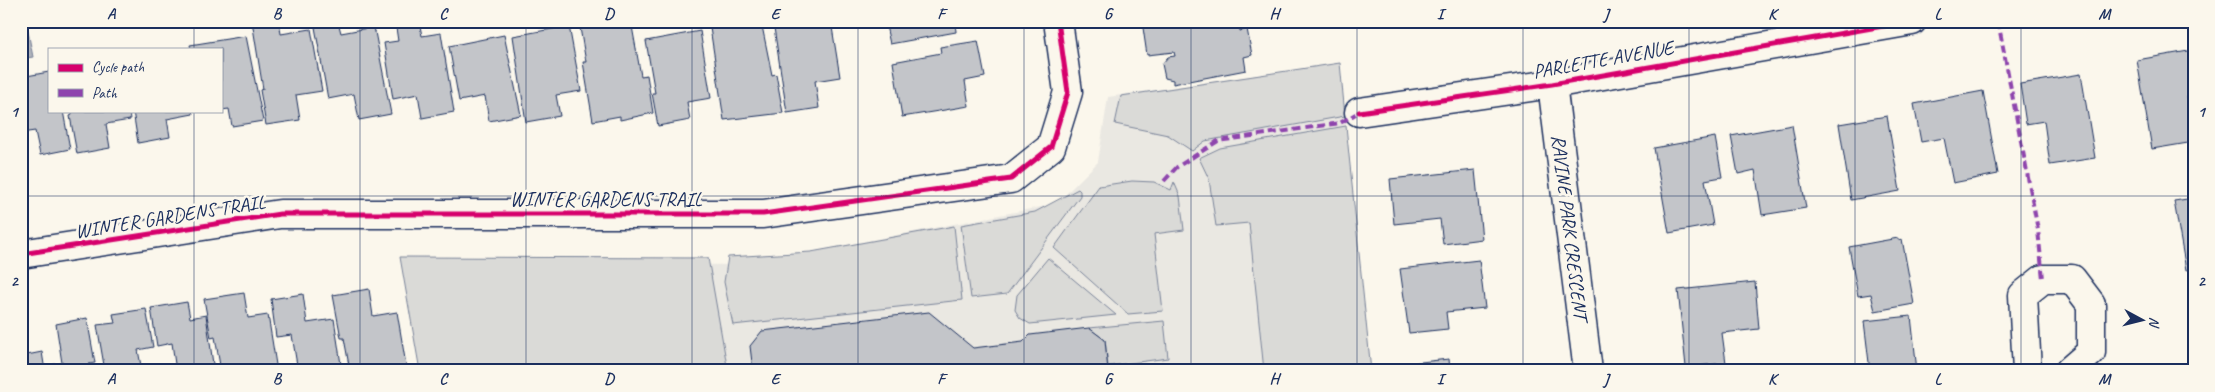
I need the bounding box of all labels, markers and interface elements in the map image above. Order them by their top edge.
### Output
text: A [107,4,117,24]
text: B [273,4,283,24]
text: C [439,4,449,24]
text: D [604,4,615,24]
text: E [771,4,782,24]
text: F [937,4,948,24]
text: G [1104,4,1114,24]
text: H [1269,4,1281,24]
text: I [1437,4,1447,24]
text: J [1602,4,1611,24]
text: K [1768,4,1780,24]
text: L [1935,4,1943,24]
text: M [2098,4,2112,24]
street label: PARLETTE AVENUE [1531,34,1678,84]
legend [48,48,222,112]
text: Cycle path [92,58,144,77]
text: Path [92,84,118,103]
text: 1 [10,102,19,122]
text: 1 [2197,102,2206,122]
street label: RAVINE PARK CRESCENT [1546,133,1594,326]
street label: WINTER GARDENS TRAIL [510,187,703,212]
street label: WINTER GARDENS TRAIL [73,189,267,244]
text: 2 [10,271,19,291]
text: 2 [2197,271,2206,291]
north arrow [2118,294,2168,344]
text: N [2145,316,2163,329]
text: A [107,369,117,389]
text: B [273,369,283,389]
text: C [439,369,449,389]
text: D [604,369,615,389]
text: E [771,369,782,389]
text: F [937,369,948,389]
text: G [1104,369,1114,389]
text: H [1269,369,1281,389]
text: I [1437,369,1447,389]
text: J [1602,369,1611,389]
text: K [1768,369,1780,389]
text: L [1935,369,1943,389]
text: M [2098,369,2112,389]

